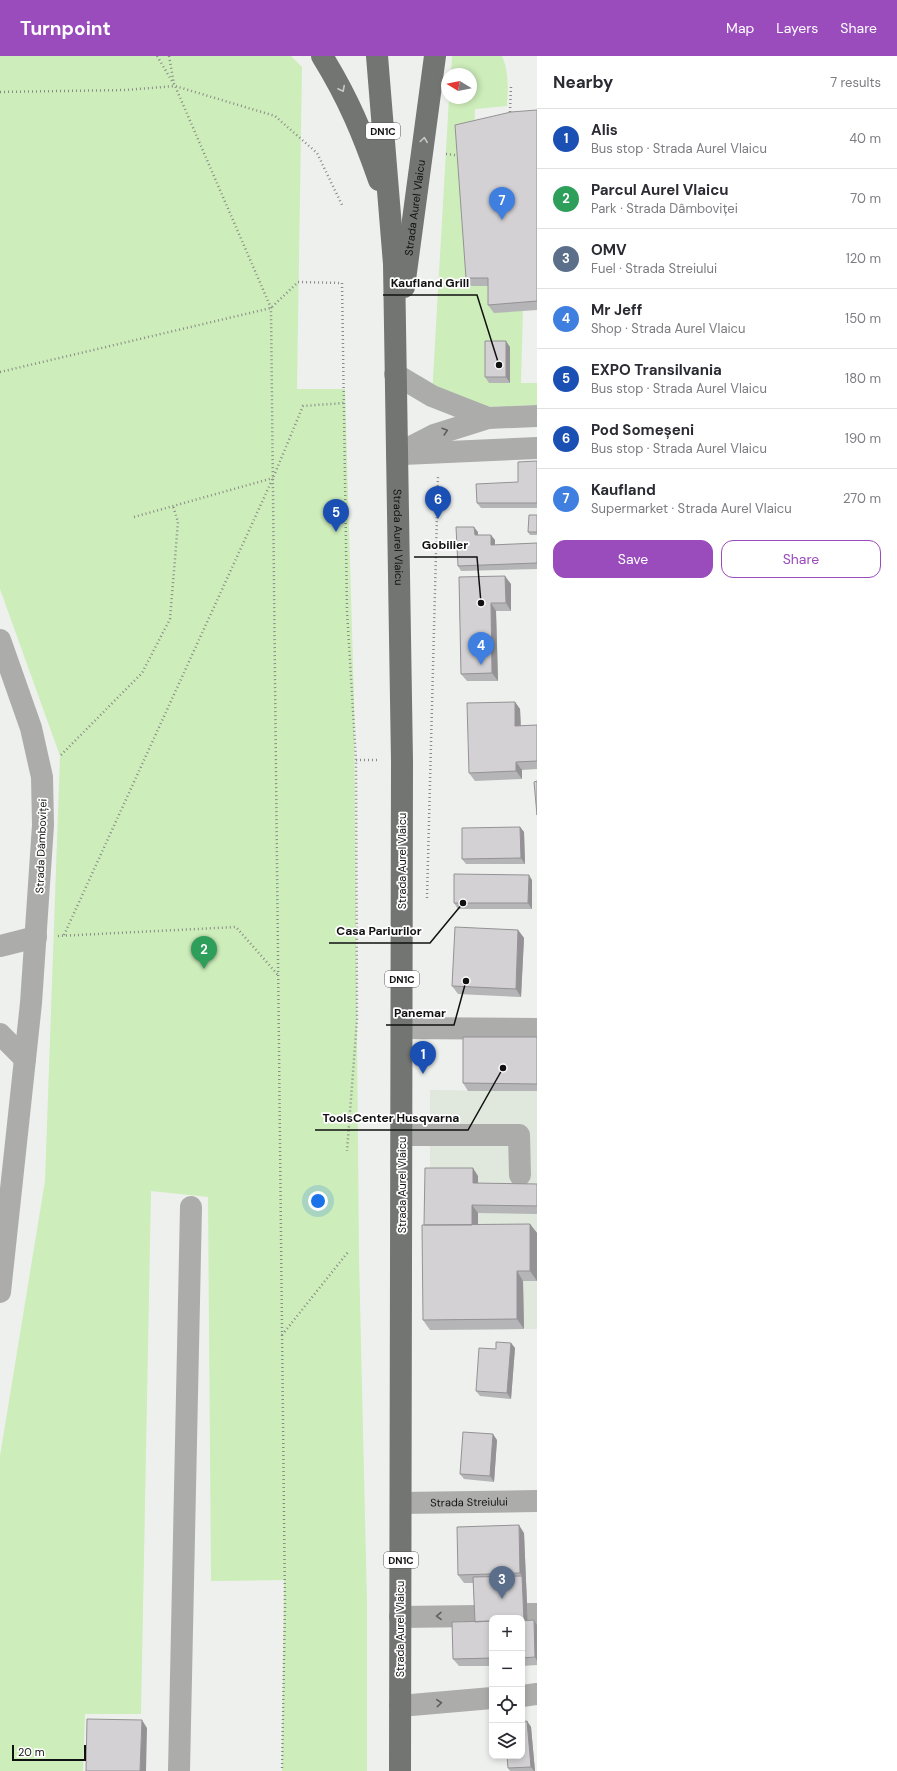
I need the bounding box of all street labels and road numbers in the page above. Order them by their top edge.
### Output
road number: DN1C [366,123,400,139]
street label: Strada Aurel Vlaicu [401,159,428,257]
street label: Strada Aurel Vlaicu [391,489,406,586]
street label: Strada Dâmboviței [32,799,50,893]
street label: Strada Aurel Vlaicu [395,813,409,909]
road number: DN1C [385,971,419,987]
street label: Strada Aurel Vlaicu [395,1137,409,1233]
street label: Strada Streiului [430,1494,508,1510]
road number: DN1C [384,1552,418,1568]
street label: Strada Aurel Vlaicu [393,1581,407,1677]

